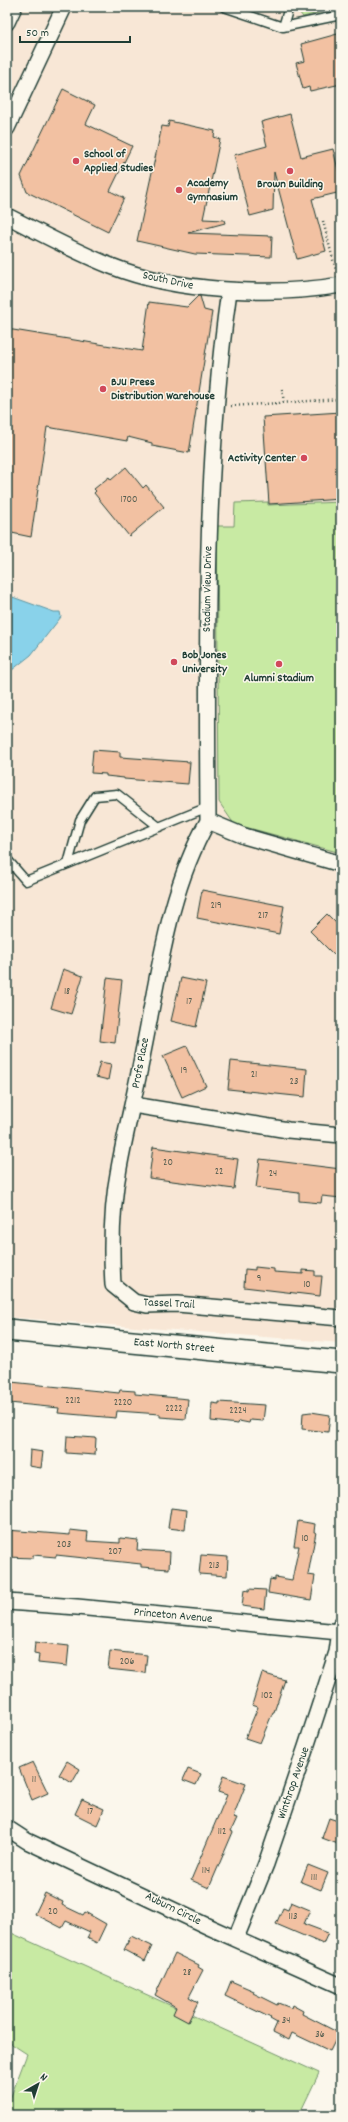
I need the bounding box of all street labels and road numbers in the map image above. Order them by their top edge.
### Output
street label: South Drive [141,267,195,295]
street label: Stadium View Drive [199,546,217,632]
street label: Profs Place [128,1036,154,1090]
street label: Tassel Trail [143,1294,195,1314]
street label: East North Street [133,1334,216,1358]
street label: Princeton Avenue [133,1604,213,1628]
street label: Winthrop Avenue [274,1745,314,1821]
street label: Auburn Circle [142,1888,204,1930]

